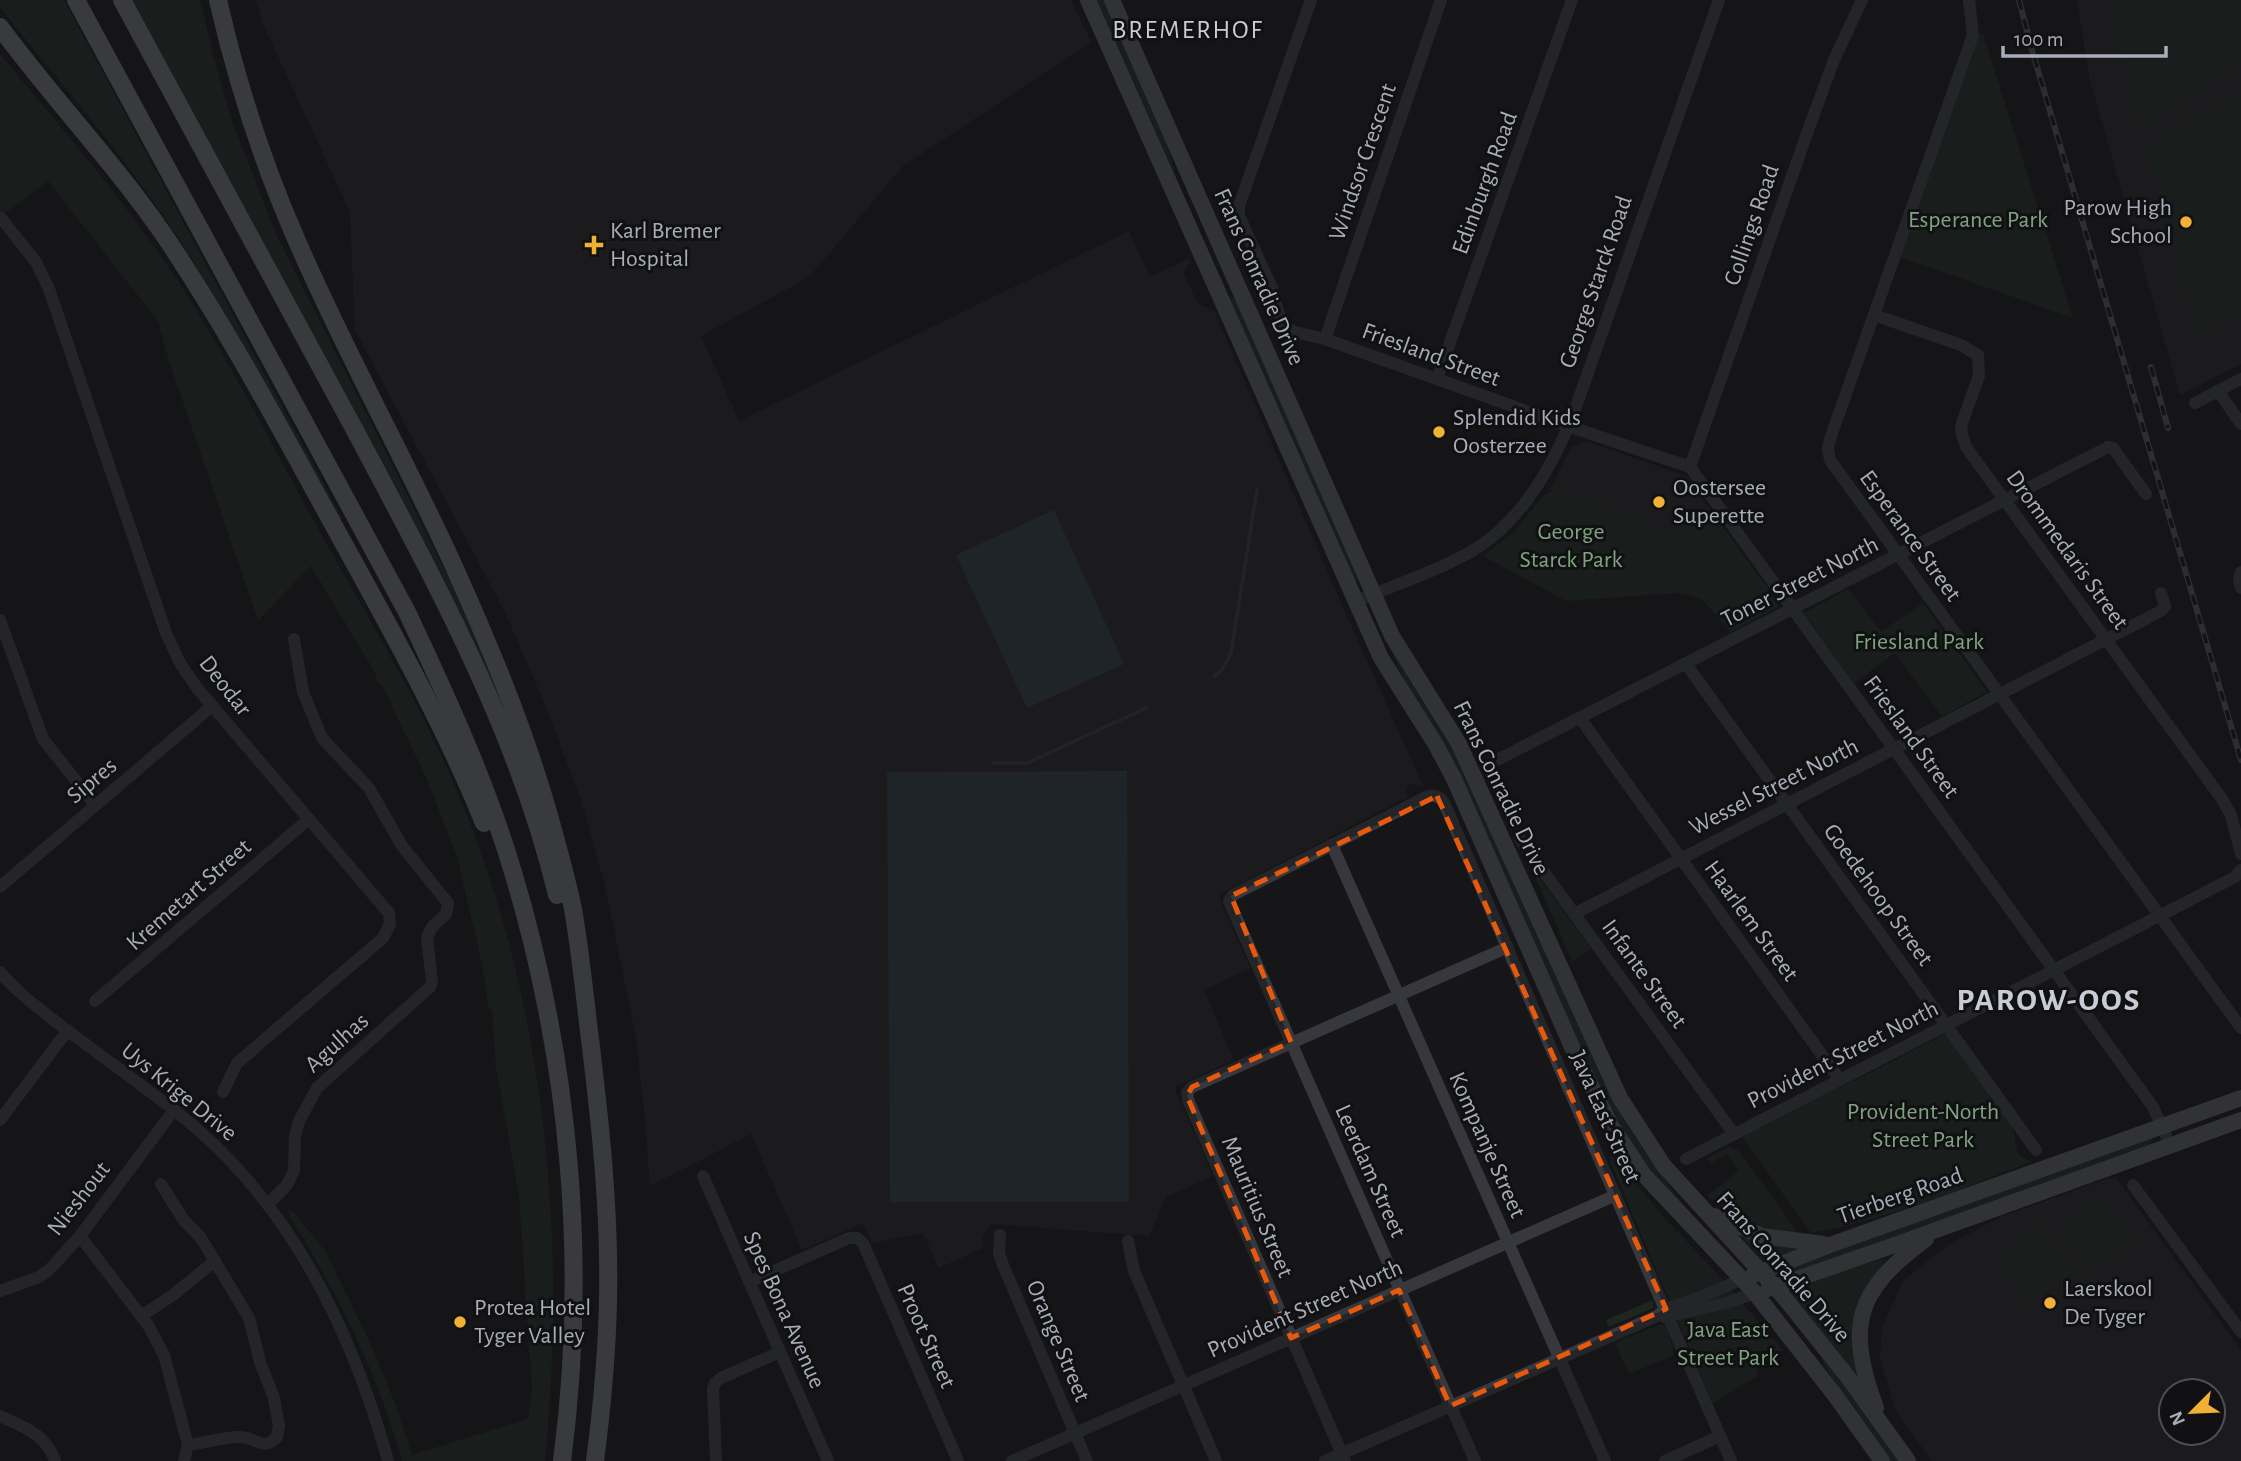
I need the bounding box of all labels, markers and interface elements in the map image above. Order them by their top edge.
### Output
scale bar [2003,14,2166,58]
district label: BREMERHOF [1112,17,1264,43]
text: 100 m [2014,29,2064,50]
street label: Windsor Crescent [1325,80,1401,244]
street label: Edinburgh Road [1448,109,1522,257]
street label: Collings Road [1720,161,1784,289]
street label: Frans Conradie Drive [1209,185,1309,369]
street label: George Starck Road [1555,193,1637,371]
place label: Parow High School [2064,196,2172,248]
park label: Esperance Park [1908,208,2048,232]
marker: Parow High School [2178,214,2194,230]
place label: Karl Bremer Hospital [610,219,721,271]
marker: Karl Bremer Hospital [584,235,604,255]
street label: Friesland Street [1359,319,1504,391]
place label: Splendid Kids Oosterzee [1453,406,1581,458]
marker: Splendid Kids Oosterzee [1431,424,1447,440]
street label: Esperance Street [1855,466,1966,606]
street label: Drommedaris Street [2001,466,2133,634]
place label: Oostersee Superette [1673,476,1766,528]
marker: Oostersee Superette [1651,494,1667,510]
park label: George Starck Park [1519,520,1623,572]
street label: Toner Street North [1718,532,1882,632]
park label: Friesland Park [1854,630,1984,654]
street label: Deodar [194,651,256,721]
street label: Friesland Street [1859,671,1964,803]
street label: Frans Conradie Drive [1448,697,1554,879]
street label: Wessel Street North [1686,734,1862,840]
street label: Sipres [63,754,121,808]
street label: Goedehoop Street [1819,820,1938,971]
street label: Kremetart Street [122,834,256,955]
street label: Haarlem Street [1699,856,1803,986]
street label: Infante Street [1597,915,1691,1033]
district label: PAROW-OOS [1956,984,2142,1016]
street label: Provident Street North [1744,997,1942,1113]
street label: Agulhas [301,1009,373,1077]
street label: Uys Krige Drive [117,1038,241,1146]
street label: Java East Street [1565,1047,1645,1187]
street label: Kompanje Street [1444,1069,1530,1222]
park label: Provident-North Street Park [1847,1100,1999,1152]
street label: Leerdam Street [1330,1101,1410,1241]
street label: Mauritius Street [1217,1133,1298,1281]
street label: Nieshout [43,1157,115,1240]
street label: Tierberg Road [1834,1163,1966,1229]
street label: Frans Conradie Drive [1711,1187,1855,1347]
street label: Spes Bona Avenue [739,1228,829,1392]
street label: Provident Street North [1204,1255,1406,1363]
street label: Orange Street [1022,1277,1094,1405]
place label: Laerskool De Tyger [2064,1277,2153,1329]
street label: Proot Street [892,1280,960,1392]
marker: Laerskool De Tyger [2042,1295,2058,1311]
place label: Protea Hotel Tyger Valley [474,1296,591,1348]
marker: Protea Hotel Tyger Valley [452,1314,468,1330]
park label: Java East Street Park [1677,1318,1779,1370]
north arrow [2157,1377,2227,1447]
text: N [2166,1408,2189,1428]

